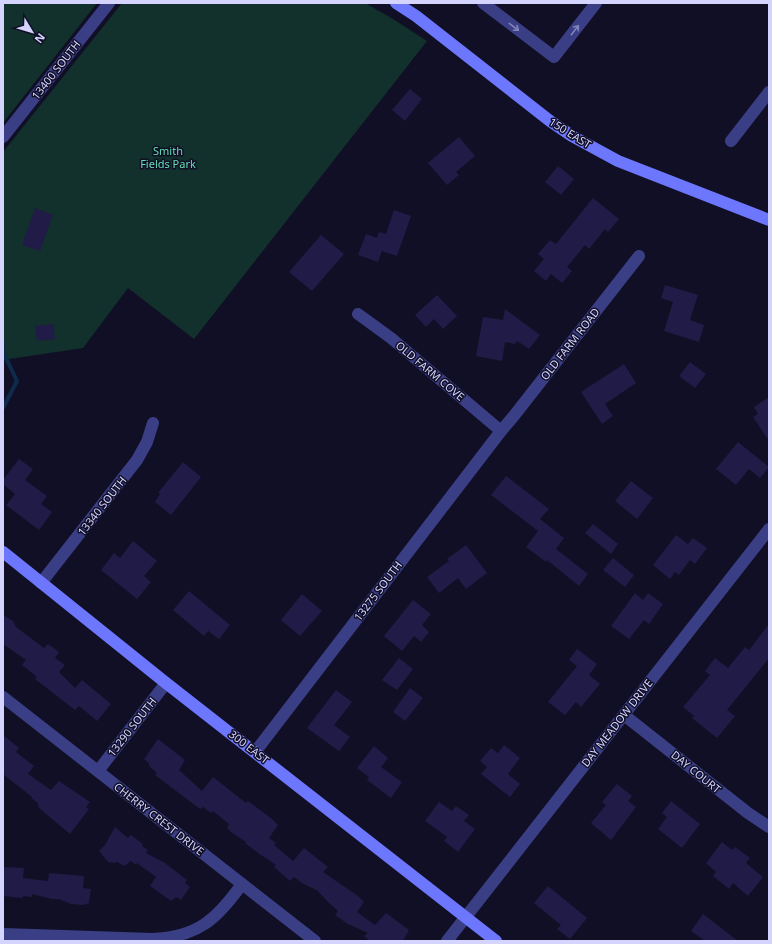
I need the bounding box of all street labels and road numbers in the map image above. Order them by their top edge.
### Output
street label: 13400 SOUTH [28,37,83,102]
street label: 150 EAST [546,114,594,151]
street label: OLD FARM ROAD [537,305,603,383]
street label: OLD FARM COVE [393,337,468,404]
street label: 13340 SOUTH [74,473,129,538]
street label: 13275 SOUTH [350,558,405,624]
street label: DAY MEADOW DRIVE [578,676,656,770]
street label: 13290 SOUTH [104,694,159,759]
street label: 300 EAST [226,726,272,767]
street label: DAY COURT [668,747,724,796]
street label: CHERRY CREST DRIVE [111,779,207,858]

